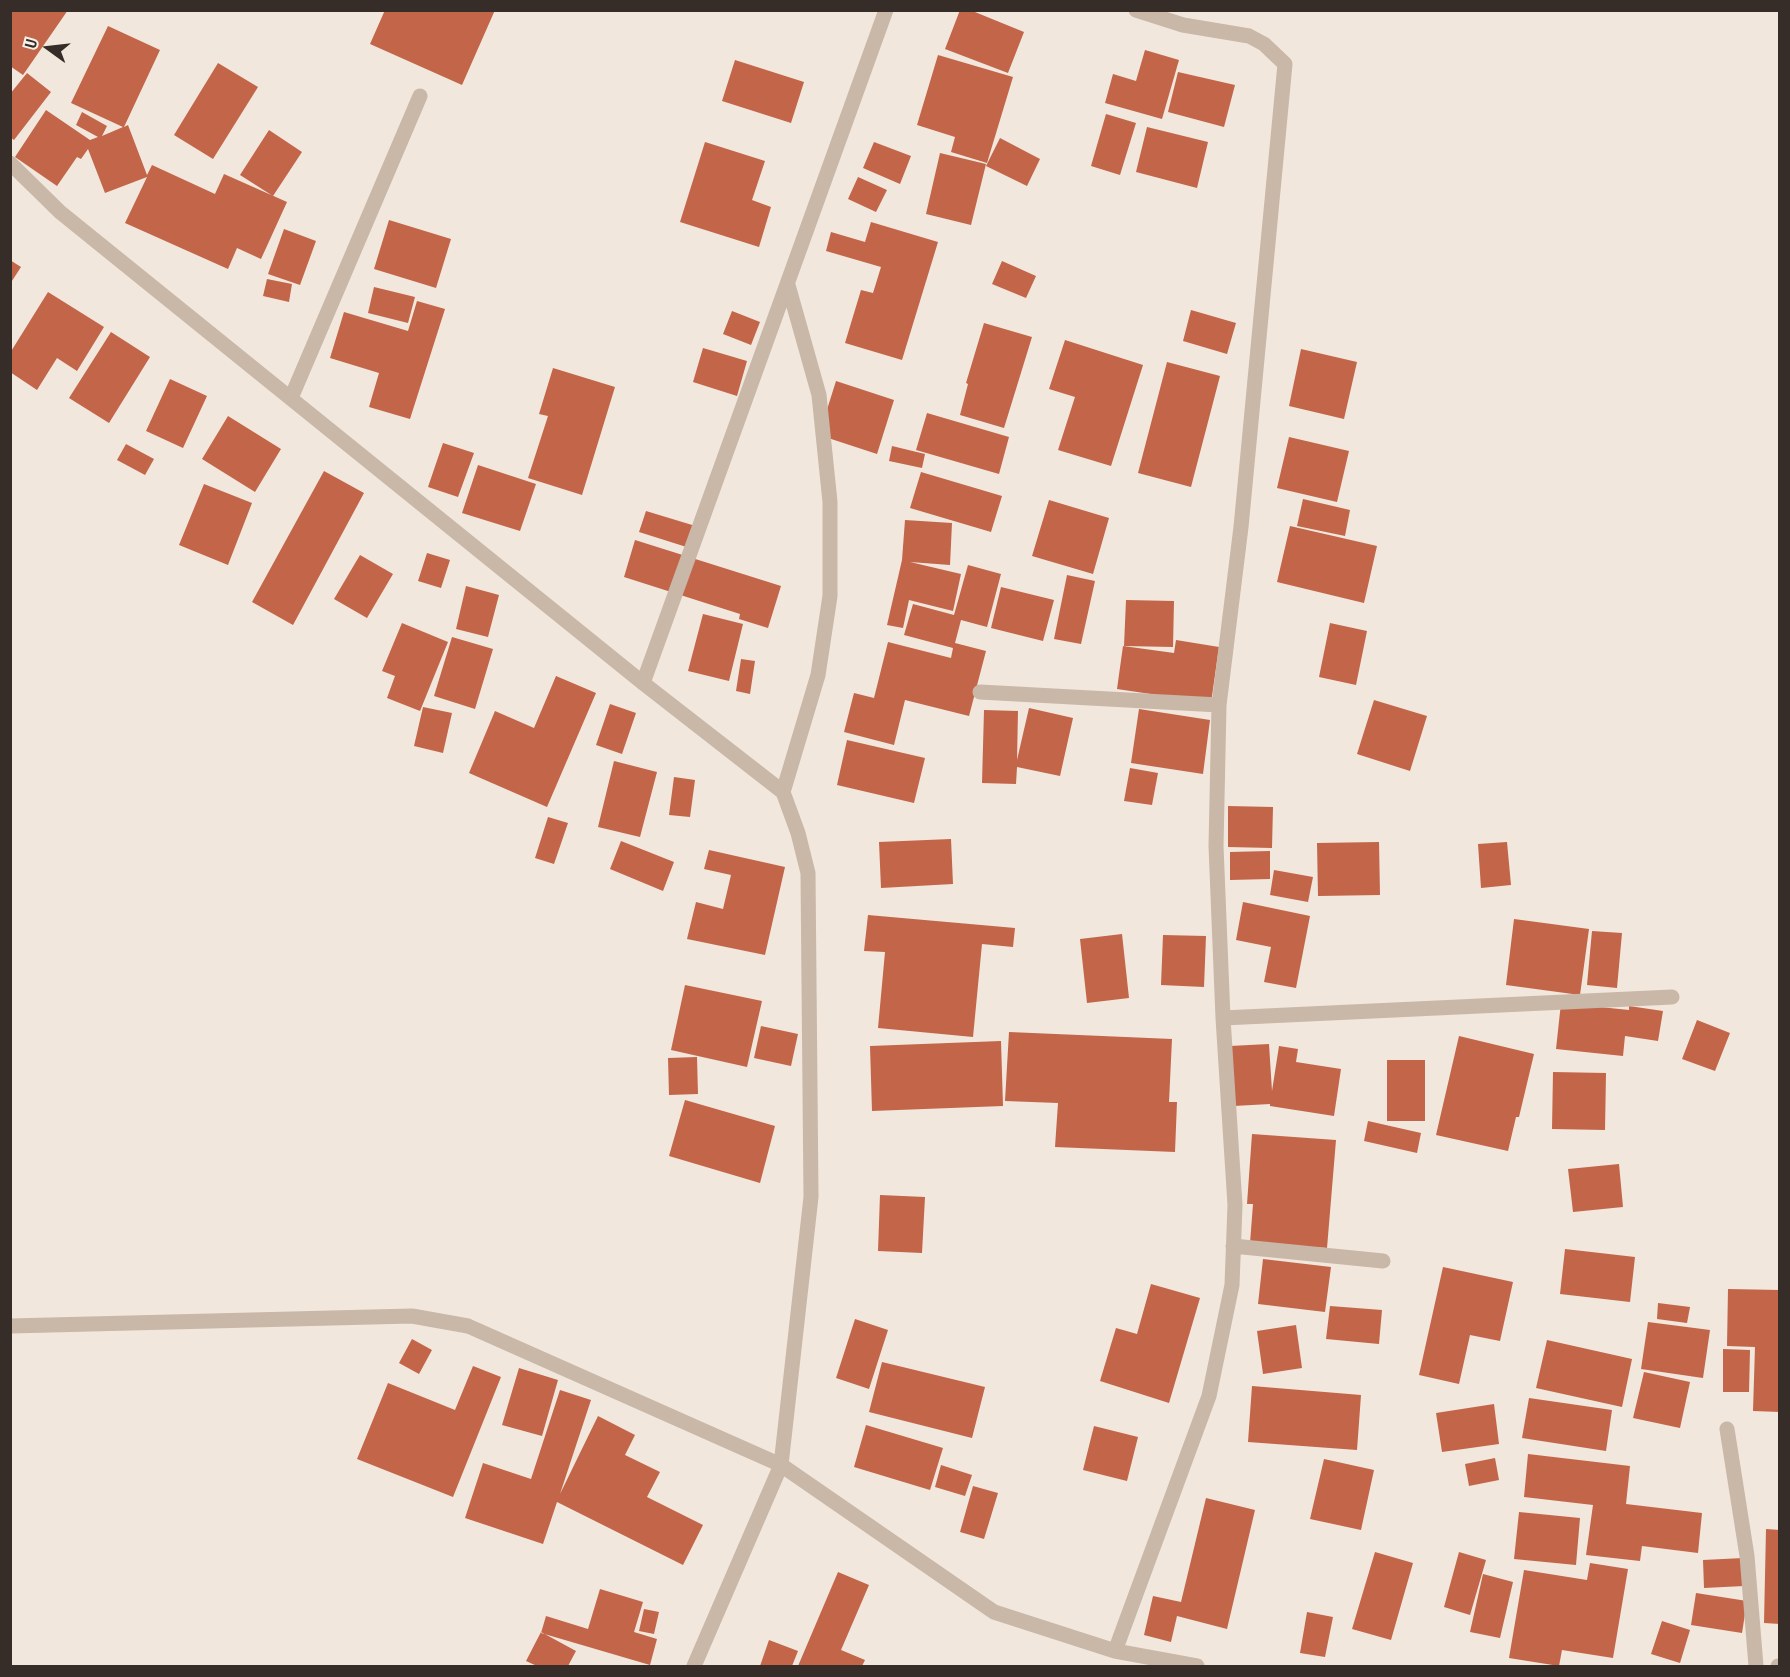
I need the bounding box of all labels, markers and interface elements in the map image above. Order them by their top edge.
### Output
north arrow [18,18,78,78]
text: U [20,37,41,50]

